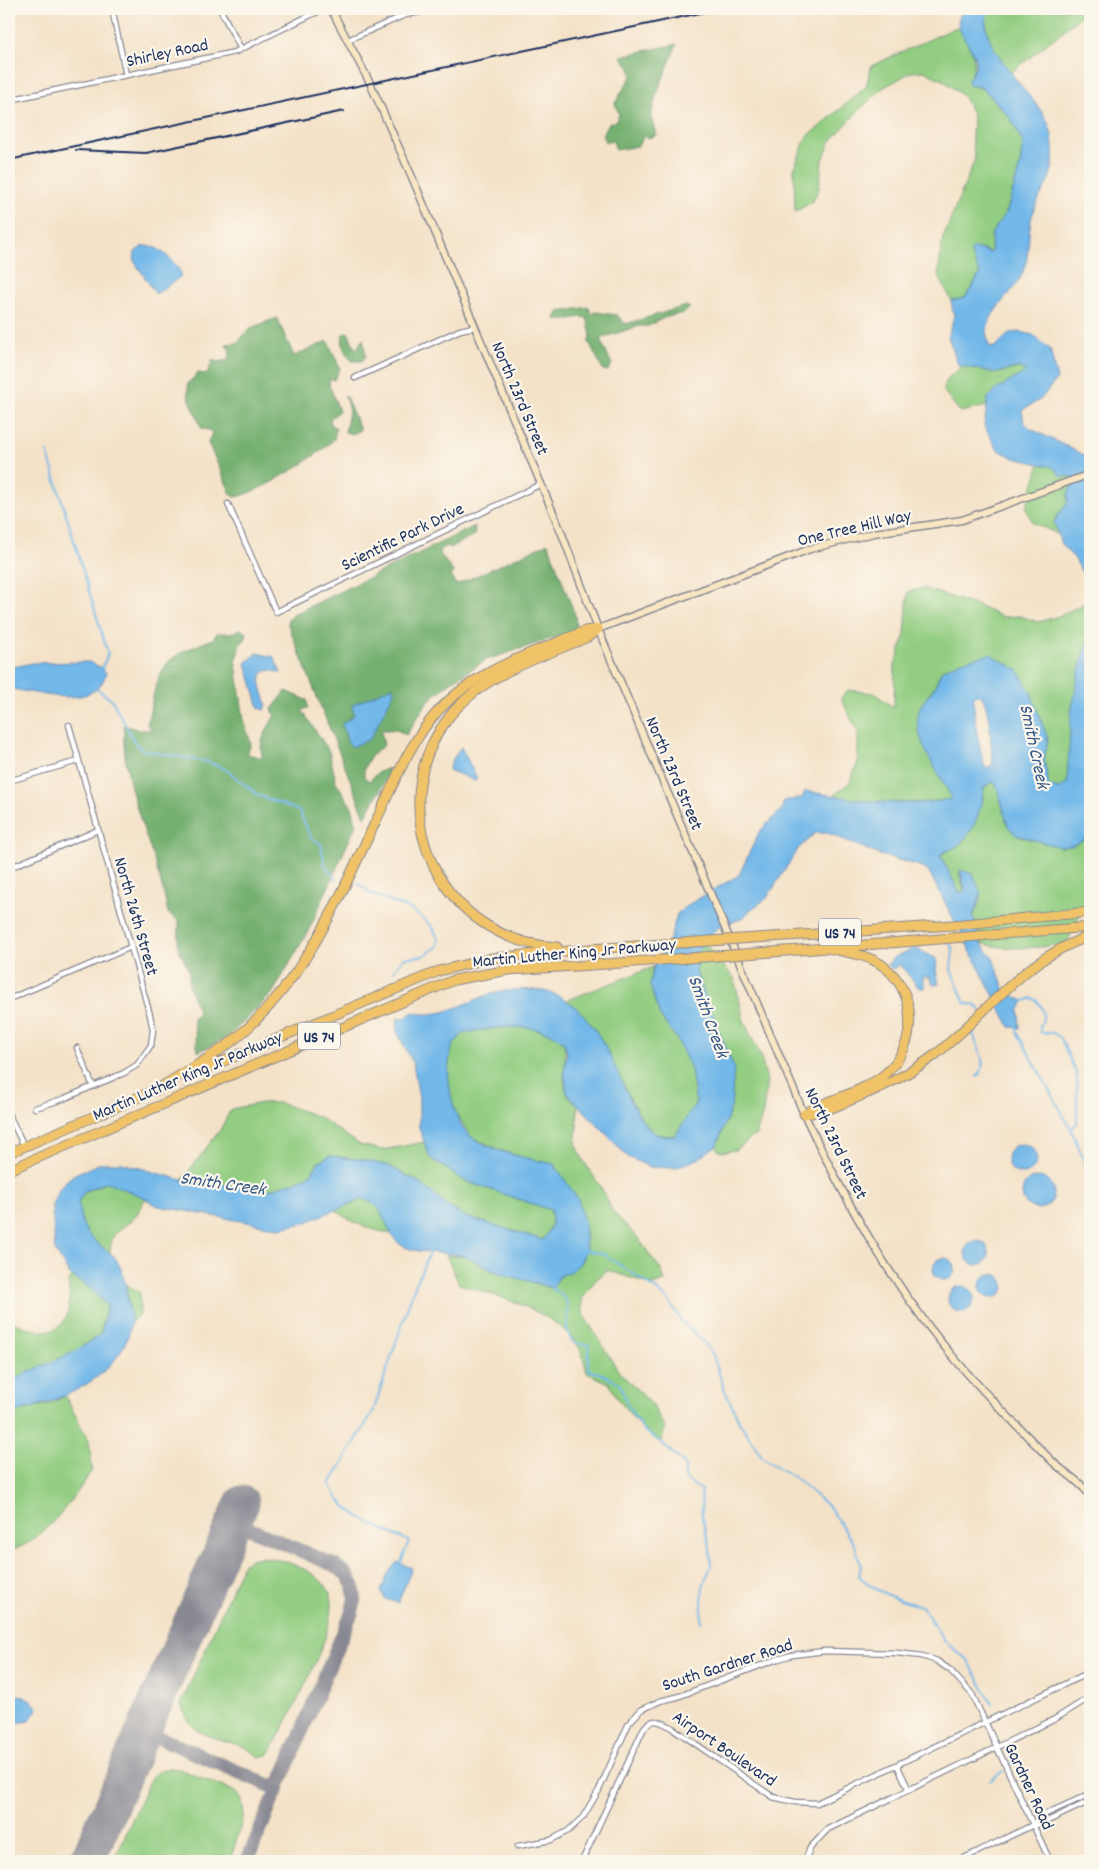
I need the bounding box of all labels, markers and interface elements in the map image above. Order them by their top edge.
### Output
street label: Shirley Road [124,34,211,75]
street label: North 23rd Street [483,338,554,460]
street label: Scientific Park Drive [337,498,469,579]
street label: One Tree Hill Way [795,504,914,555]
water label: Smith Creek [1010,702,1055,794]
street label: North 23rd Street [637,713,708,835]
street label: North 26th Street [106,855,164,979]
road number: US 74 [819,919,861,946]
street label: Martin Luther King Jr Parkway [471,933,678,976]
water label: Smith Creek [679,972,735,1064]
road number: US 74 [298,1022,340,1050]
street label: Martin Luther King Jr Parkway [89,1026,287,1129]
street label: North 23rd Street [797,1084,873,1204]
water label: Smith Creek [178,1166,269,1205]
street label: South Gardner Road [659,1633,796,1699]
street label: Airport Boulevard [666,1706,781,1794]
street label: Gardner Road [997,1739,1059,1835]

